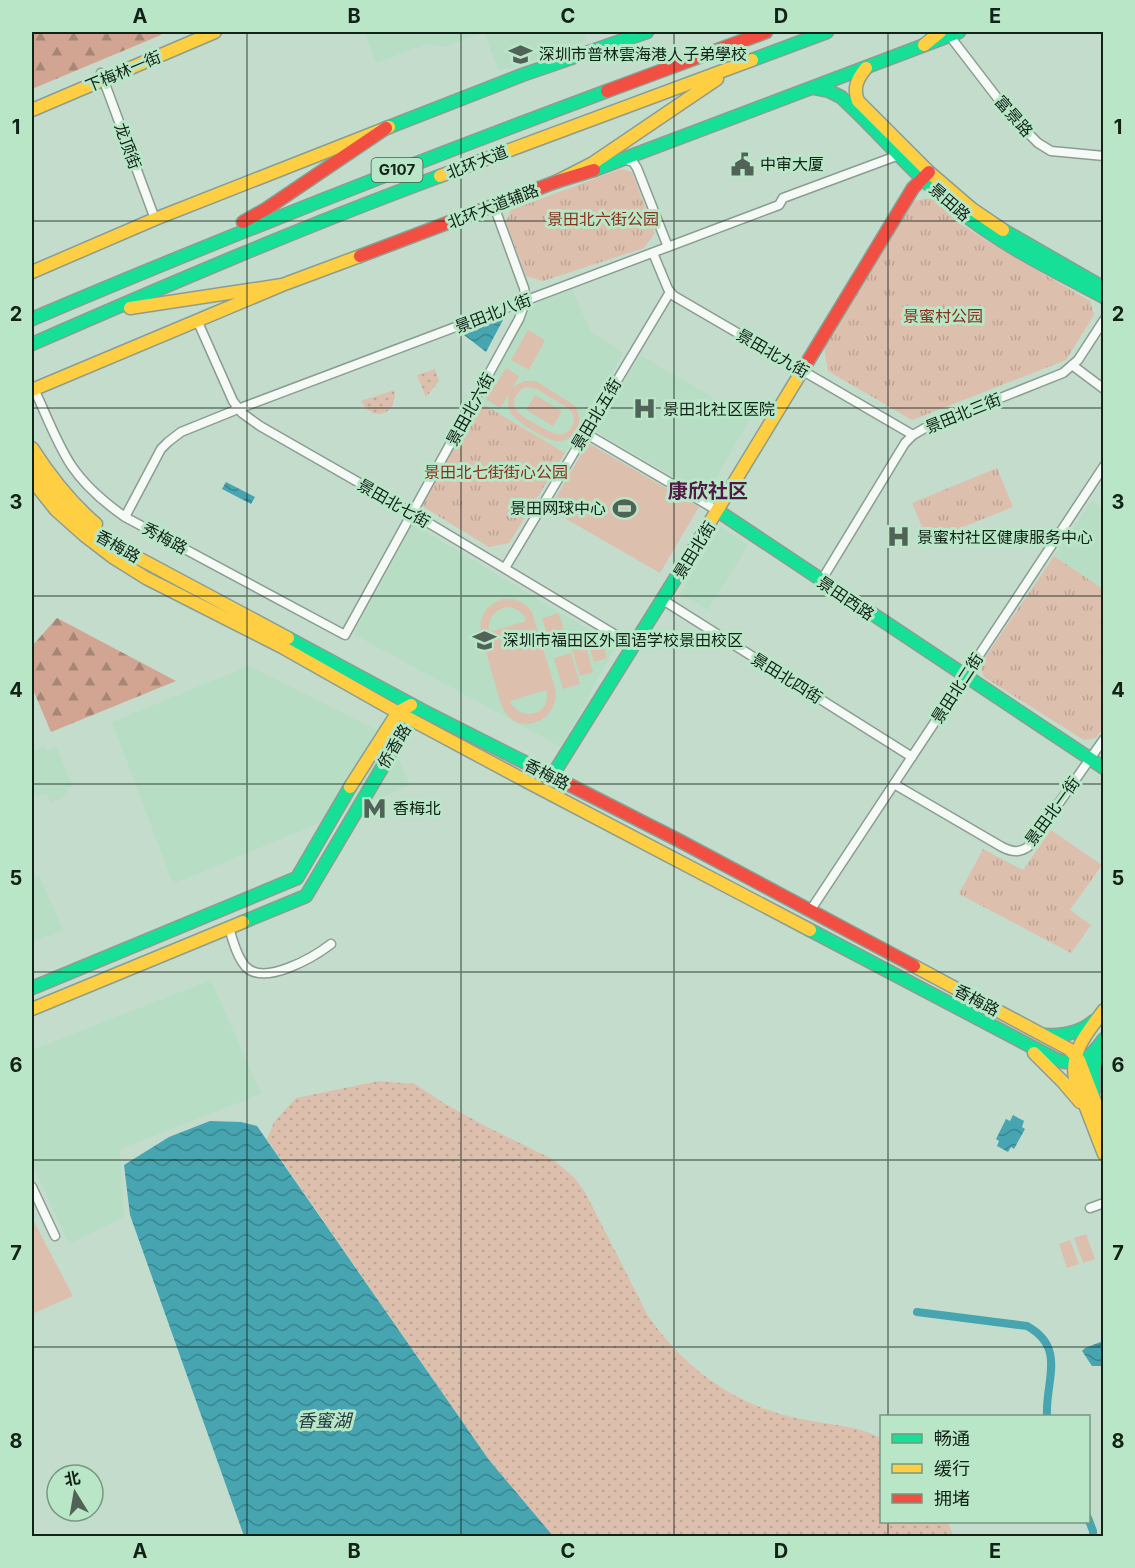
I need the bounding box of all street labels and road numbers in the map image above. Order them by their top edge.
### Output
street label: 下梅林一街 [82,46,164,96]
street label: 富景路 [991,91,1037,141]
street label: 龙顶街 [110,120,146,172]
street label: 北环大道 [444,141,510,183]
road number: G107 [372,158,422,182]
street label: 北环大道辅路 [445,179,541,233]
street label: 景田路 [925,179,975,225]
street label: 景田北八街 [452,289,534,337]
street label: 景田北九街 [733,324,813,382]
street label: 景田北六街 [442,369,498,449]
street label: 景田北五街 [567,375,625,453]
street label: 景田北三街 [922,389,1004,437]
street label: 景田北七街 [354,474,434,532]
street label: 秀梅路 [139,518,191,558]
street label: 景田北街 [669,518,719,582]
street label: 香梅路 [92,525,144,567]
street label: 景田西路 [814,572,878,624]
street label: 景田北四街 [748,648,826,708]
street label: 景田北二街 [927,649,987,727]
street label: 侨香路 [373,720,415,772]
street label: 香梅路 [521,754,573,794]
street label: 景田北一街 [1020,773,1084,849]
street label: 香梅路 [951,980,1003,1020]

